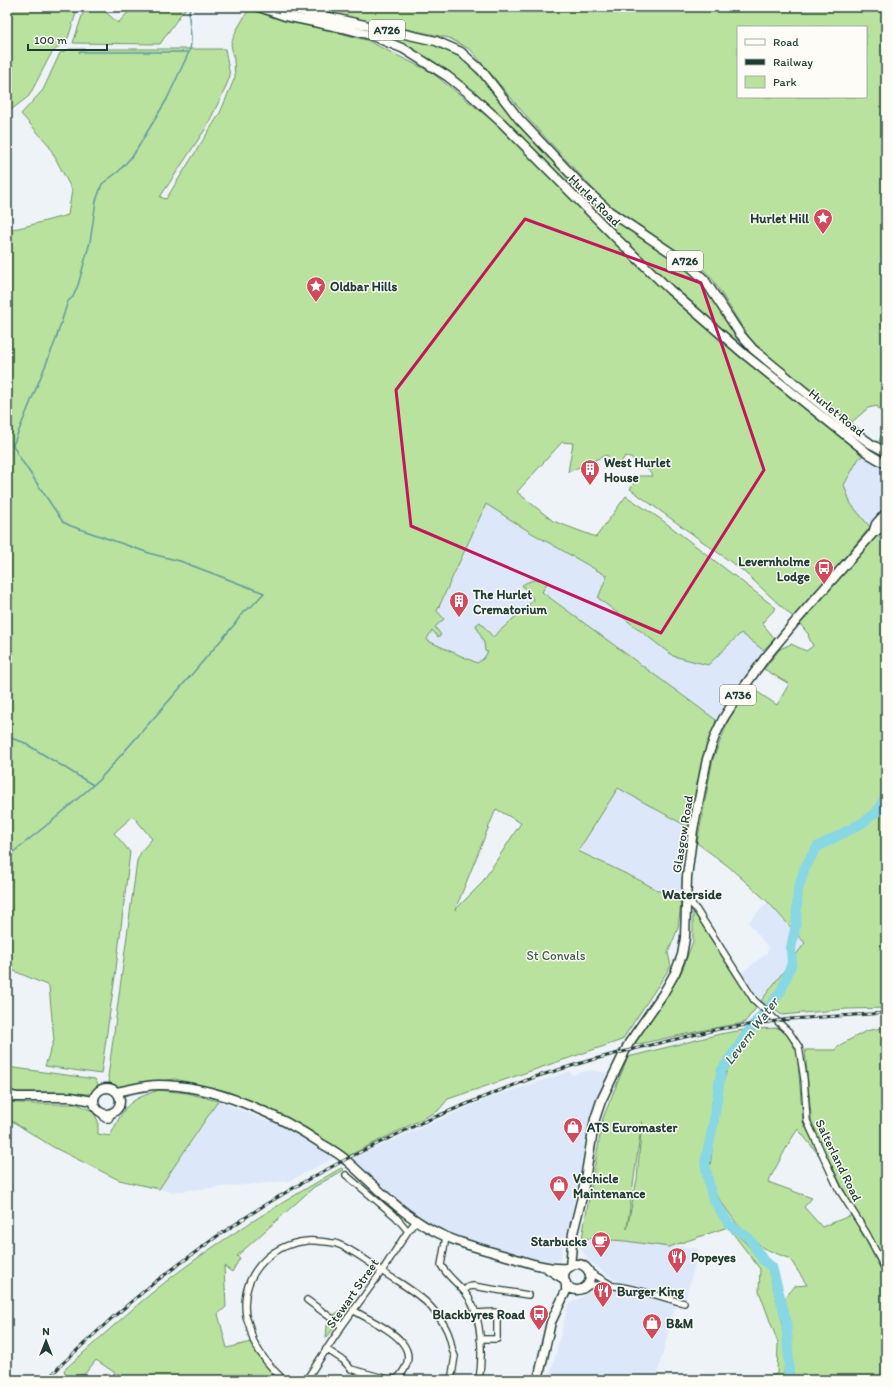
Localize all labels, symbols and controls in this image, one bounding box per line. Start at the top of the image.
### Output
road number: A726 [369,20,405,40]
scale bar [28,26,107,52]
legend [737,26,867,98]
text: 100 m [34,33,67,47]
text: Road [773,35,799,49]
text: Railway [773,55,813,69]
text: Park [773,75,797,89]
street label: Hurlet Road [566,171,624,229]
place icon: Hurlet Hill [812,207,834,235]
place label: Hurlet Hill [750,211,809,226]
road number: A726 [667,251,703,271]
place icon: Oldbar Hills [305,275,327,303]
place label: Oldbar Hills [330,279,397,294]
street label: Hurlet Road [806,385,868,439]
place label: West Hurlet House [604,455,671,485]
building icon: West Hurlet House [579,458,601,486]
place label: Levernholme Lodge [738,554,810,585]
bus stop icon: Levernholme Lodge [813,557,835,585]
place label: The Hurlet Crematorium [472,587,548,617]
building icon: The Hurlet Crematorium [448,590,470,618]
road number: A736 [720,685,756,705]
street label: Glasgow Road [669,794,696,874]
district label: Waterside [662,886,722,903]
park label: St Convals [527,948,586,963]
water label: Levern Water [721,993,783,1068]
shop icon: ATS Euromaster [562,1116,584,1144]
street label: Salterland Road [812,1117,865,1204]
place label: ATS Euromaster [586,1120,678,1135]
place label: Vechicle Maintenance [573,1171,645,1201]
shop icon: Vechicle Maintenance [548,1174,570,1202]
cafe icon: Starbucks [590,1230,612,1258]
place label: Starbucks [531,1234,587,1249]
restaurant icon: Popeyes [666,1246,688,1274]
place label: Popeyes [691,1250,736,1266]
street label: Stewart Street [323,1256,382,1331]
restaurant icon: Burger King [592,1280,614,1308]
place label: Burger King [617,1284,685,1300]
bus stop icon: Blackbyres Road [528,1303,550,1331]
place label: Blackbyres Road [432,1307,526,1323]
shop icon: B&M [641,1312,663,1340]
place label: B&M [666,1316,693,1331]
north arrow [26,1321,66,1361]
text: N [42,1325,50,1338]

